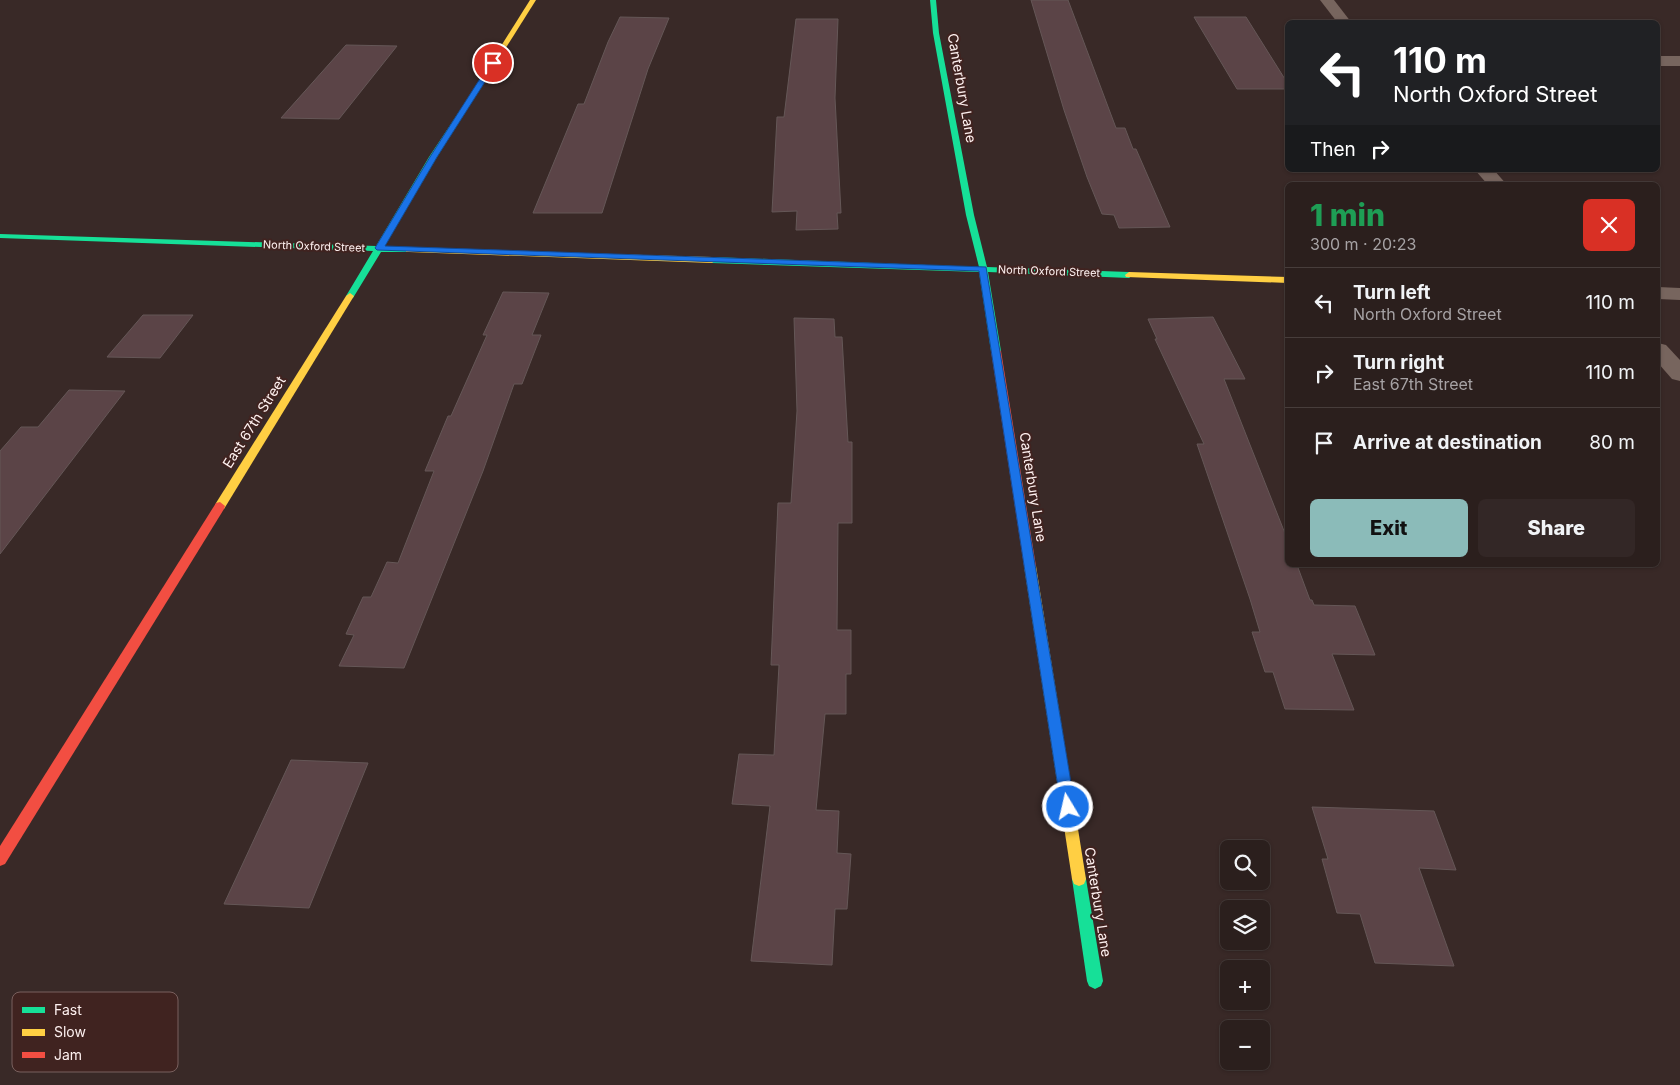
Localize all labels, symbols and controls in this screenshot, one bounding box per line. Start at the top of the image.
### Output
street label: Canterbury Lane [945,32,980,144]
text: 110 m [1393,39,1487,81]
icon: left [1310,40,1375,105]
pin [472,42,514,84]
icon: arrive [479,49,507,77]
text: North Oxford Street [1393,81,1597,107]
icon: right [1366,135,1394,163]
text: Then [1310,138,1356,161]
text: 1 min [1310,197,1385,233]
button: close [1583,199,1635,251]
text: 300 m · 20:23 [1310,234,1416,254]
street label: North Oxford Street [263,237,366,255]
street label: North Oxford Street [998,262,1101,280]
text: Turn left [1353,281,1431,304]
icon: left [1310,289,1338,317]
text: 110 m [1586,291,1635,314]
text: North Oxford Street [1353,304,1502,324]
text: Turn right [1353,351,1444,374]
icon: right [1310,359,1338,387]
text: 110 m [1586,361,1635,384]
street label: East 67th Street [219,372,289,471]
text: East 67th Street [1353,374,1473,394]
icon: arrive [1310,429,1338,457]
street label: Canterbury Lane [1016,431,1051,543]
text: Arrive at destination [1353,431,1542,454]
text: 80 m [1589,431,1635,454]
button: Exit [1310,499,1468,557]
button: Share [1478,499,1635,557]
position arrow [1041,780,1093,832]
map controls [1220,840,1270,1070]
button: search [1220,840,1270,890]
street label: Canterbury Lane [1081,846,1116,958]
button: layers [1220,900,1270,950]
button: + [1220,960,1270,1010]
legend [12,992,178,1072]
text: Fast [54,1001,82,1018]
button: − [1220,1020,1270,1070]
text: Slow [54,1023,86,1040]
text: Jam [54,1046,82,1063]

